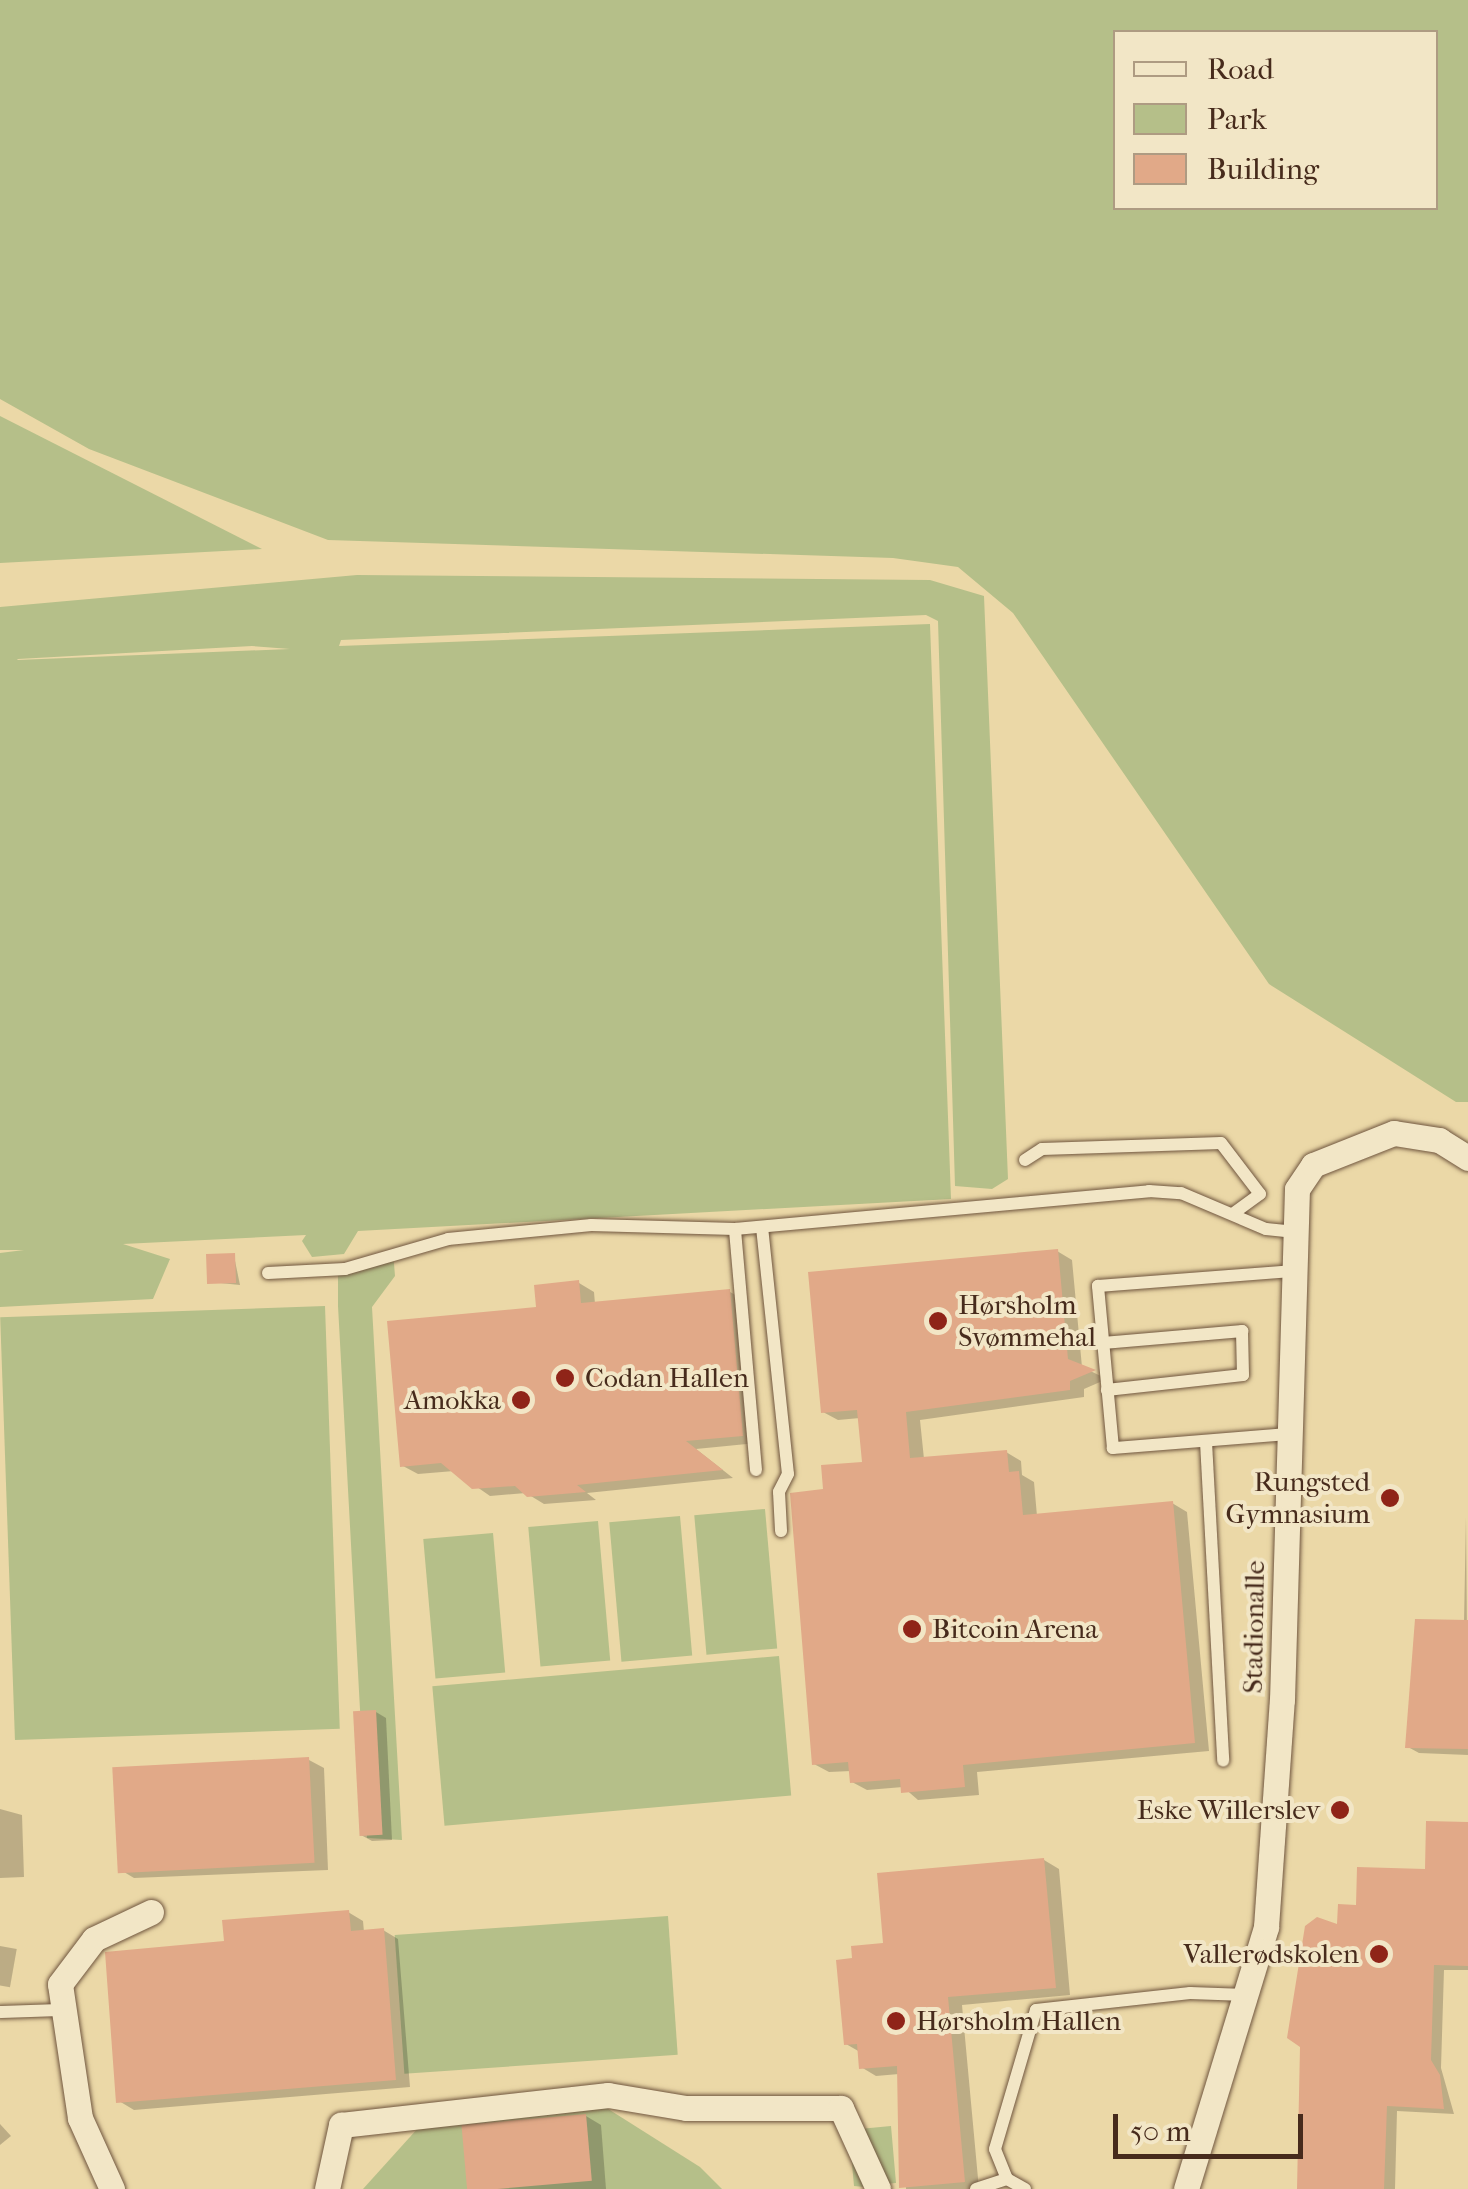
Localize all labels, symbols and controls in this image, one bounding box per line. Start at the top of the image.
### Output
legend [1113,30,1438,210]
text: Road [1207,52,1274,87]
text: Park [1207,102,1267,137]
text: Building [1207,152,1319,187]
place label: Hørsholm Svømmehal [958,1288,1096,1354]
marker: Hørsholm Svømmehal [927,1310,949,1332]
place label: Codan Hallen [585,1361,749,1395]
marker: Codan Hallen [554,1367,576,1389]
place label: Amokka [404,1383,501,1417]
marker: Amokka [510,1389,532,1411]
place label: Rungsted Gymnasium [1226,1465,1370,1531]
marker: Rungsted Gymnasium [1379,1487,1401,1509]
street label: Stadionalle [1236,1560,1272,1694]
place label: Bitcoin Arena [932,1612,1098,1646]
marker: Bitcoin Arena [901,1618,923,1640]
place label: Eske Willerslev [1137,1793,1320,1827]
marker: Eske Willerslev [1329,1799,1351,1821]
place label: Vallerødskolen [1183,1937,1359,1971]
marker: Vallerødskolen [1368,1943,1390,1965]
place label: Hørsholm Hallen [916,2004,1121,2038]
marker: Hørsholm Hallen [885,2010,907,2032]
scale bar [1118,2094,1308,2156]
text: 50 m [1130,2114,1191,2149]

